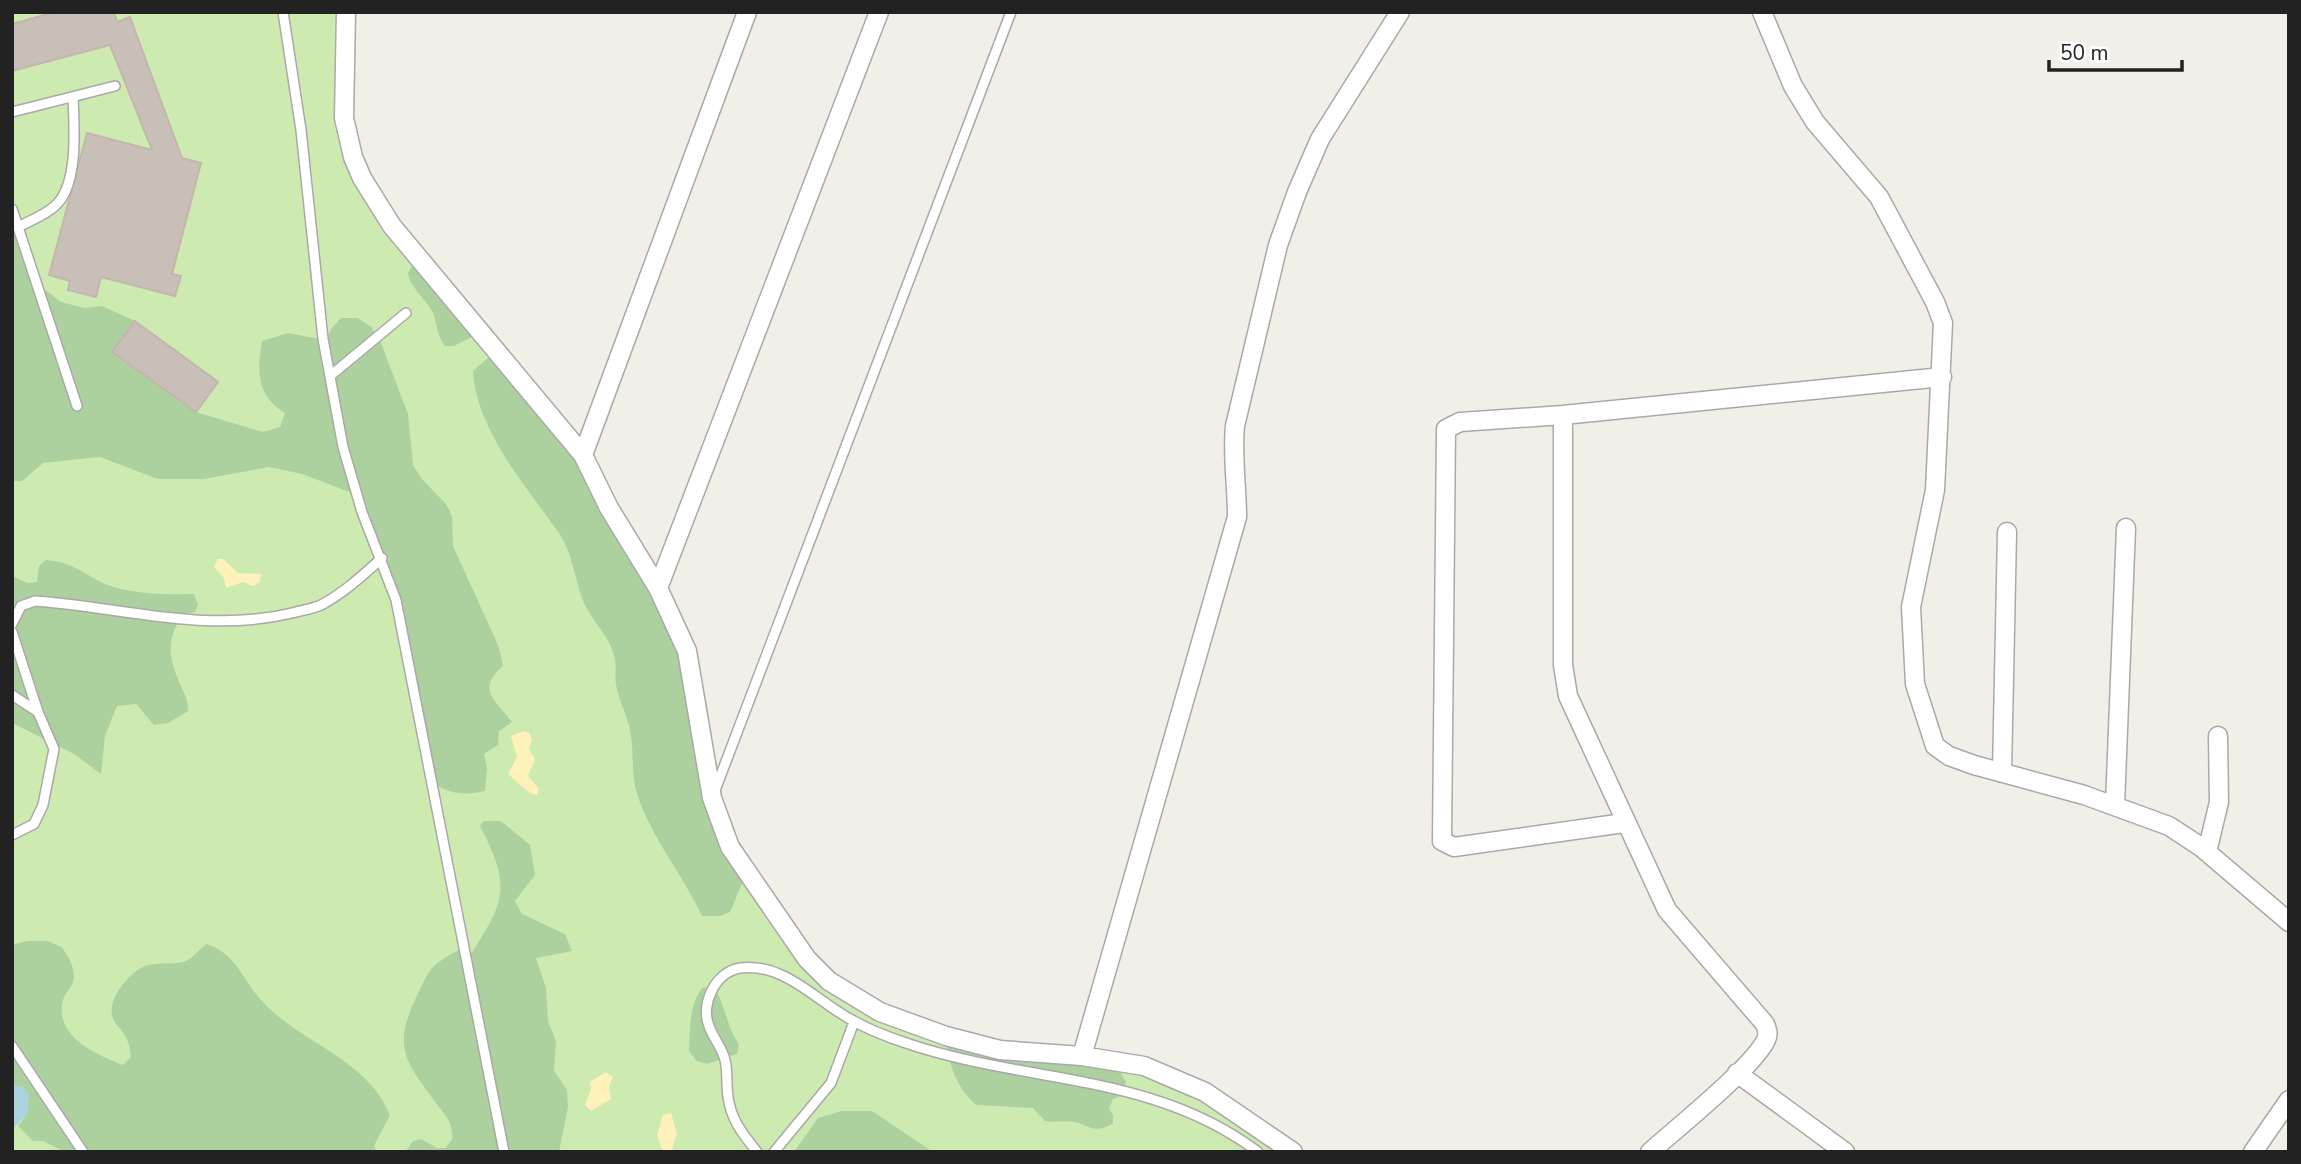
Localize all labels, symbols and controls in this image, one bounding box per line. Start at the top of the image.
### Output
scale bar [2049,28,2182,72]
text: 50 m [2060,39,2109,67]

